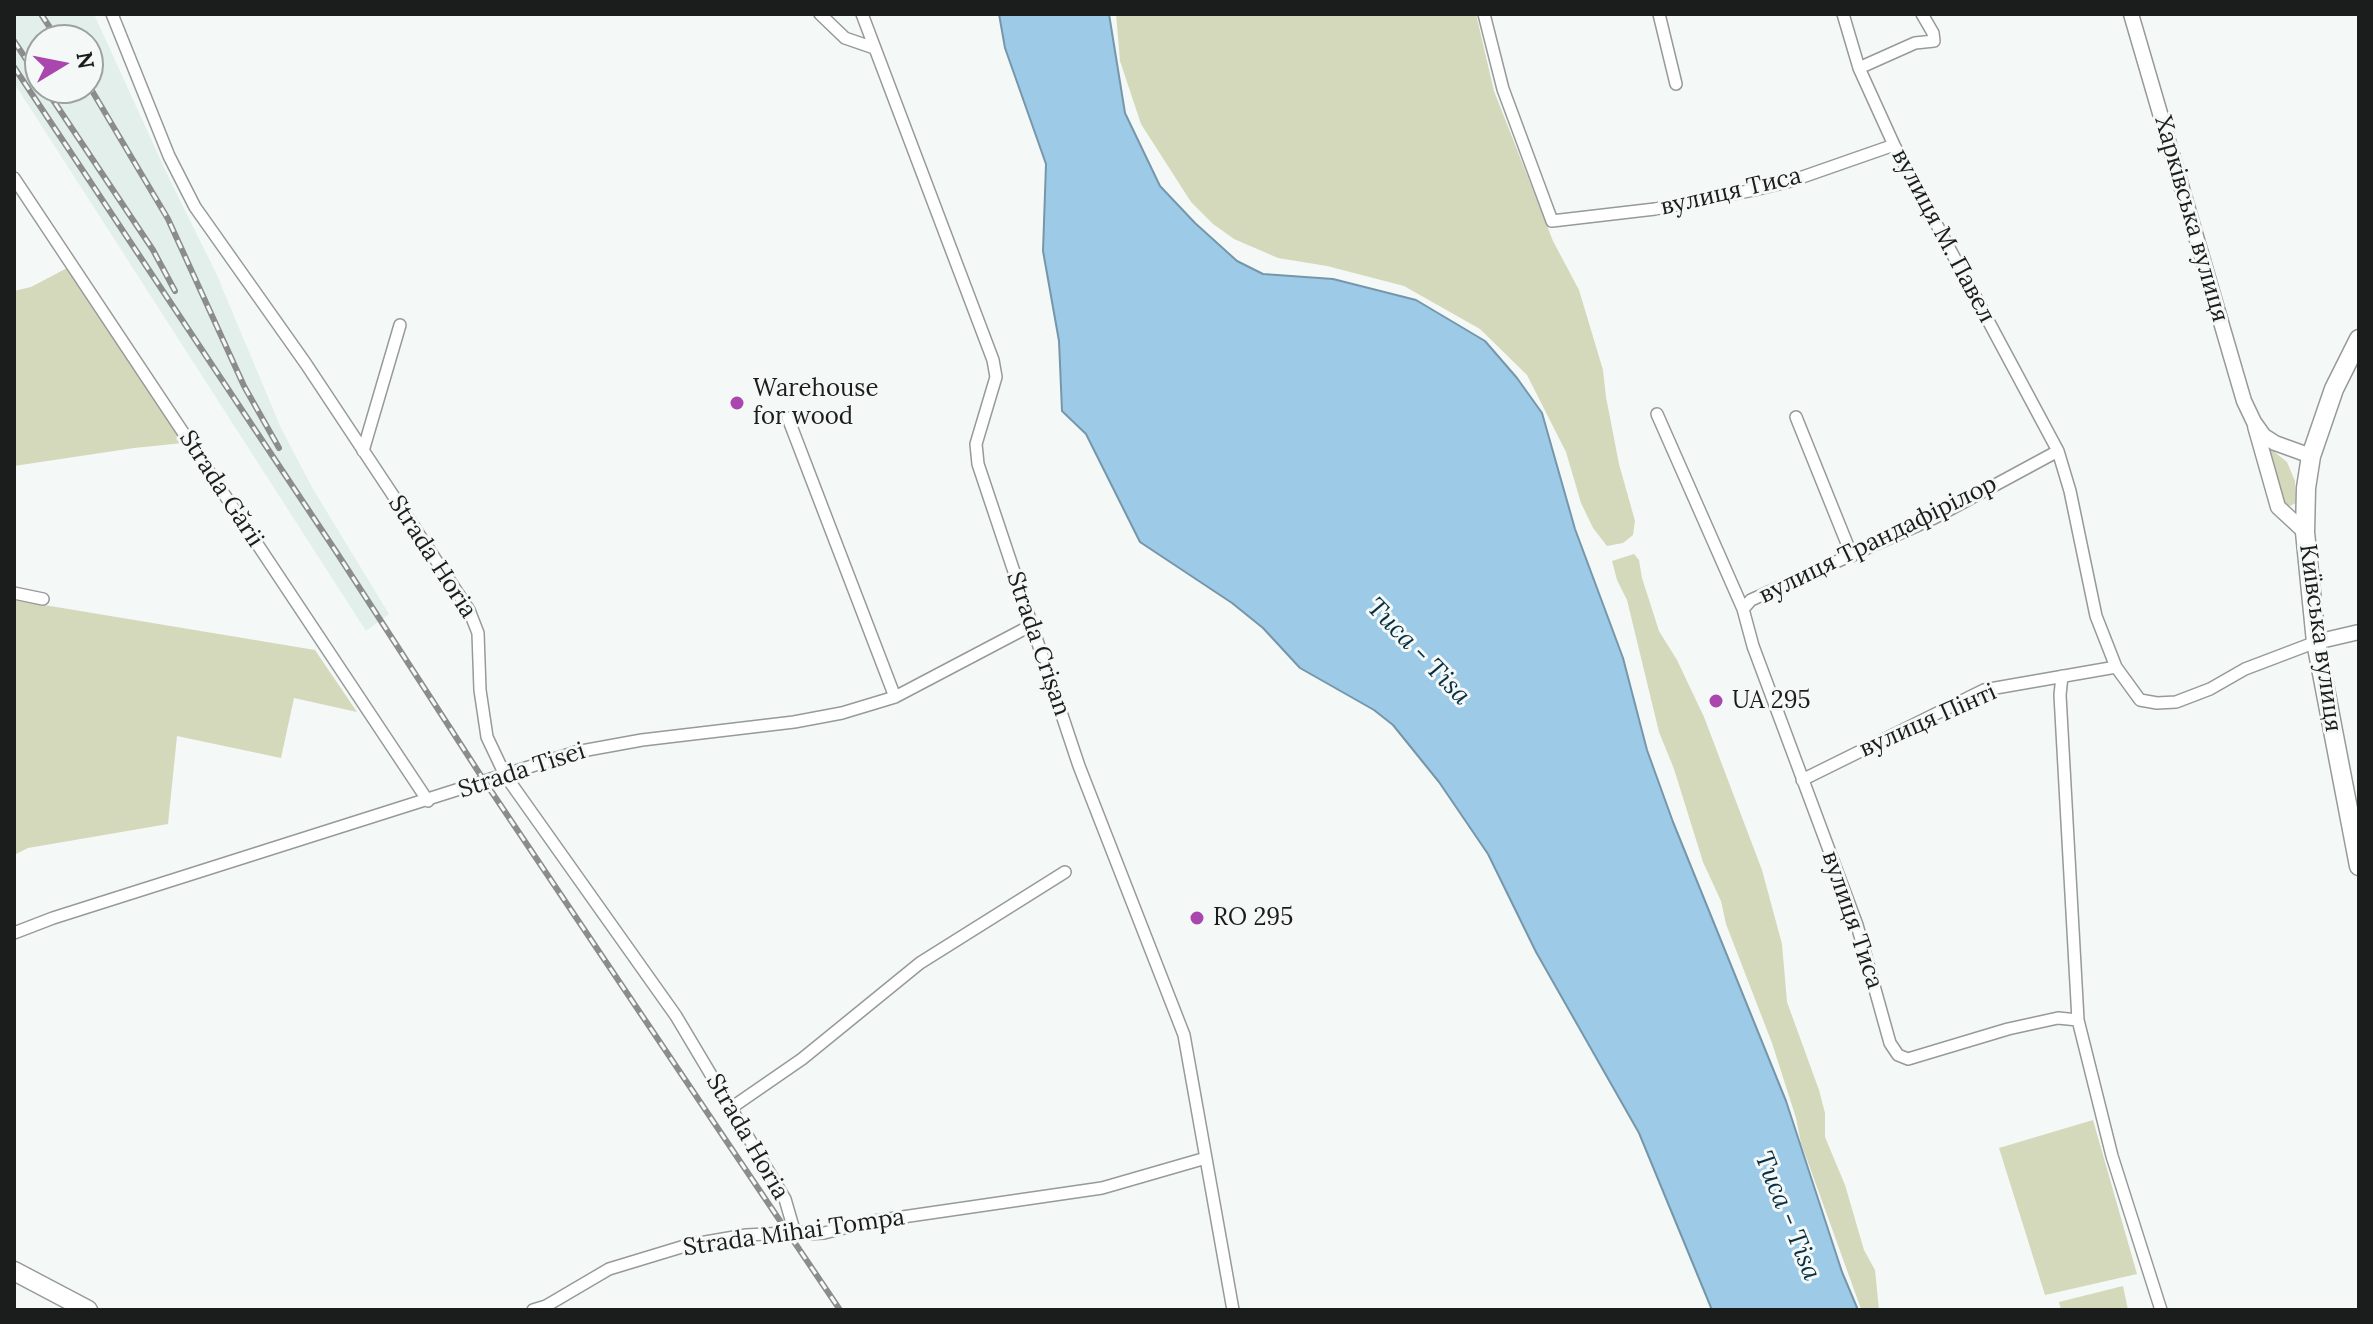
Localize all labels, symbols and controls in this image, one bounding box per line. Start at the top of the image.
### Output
north arrow [24,24,104,104]
text: N [70,49,101,71]
street label: Харківська вулиця [2148,113,2234,325]
street label: вулиця М. Павел [1885,144,2001,328]
street label: вулиця Тиса [1658,162,1804,222]
place label: Warehouse for wood [753,375,878,431]
marker: Warehouse for wood [728,394,746,412]
street label: Strada Gării [173,425,269,553]
street label: вулиця Трандафірілор [1754,470,2002,610]
street label: Strada Horia [382,490,482,624]
street label: Київська вулиця [2293,542,2347,734]
street label: Strada Crișan [1000,568,1076,720]
water label: Тиса - Tisa [1360,592,1476,712]
street label: вулиця Пінті [1855,678,2001,764]
place label: UA 295 [1732,687,1811,715]
marker: UA 295 [1707,692,1725,710]
street label: Strada Tisei [455,737,589,805]
street label: вулиця Тиса [1815,847,1889,993]
place label: RO 295 [1213,904,1293,932]
marker: RO 295 [1188,909,1206,927]
street label: Strada Horia [699,1069,795,1205]
water label: Тиса - Tisa [1747,1147,1827,1285]
street label: Strada Mihai Tompa [681,1203,907,1263]

